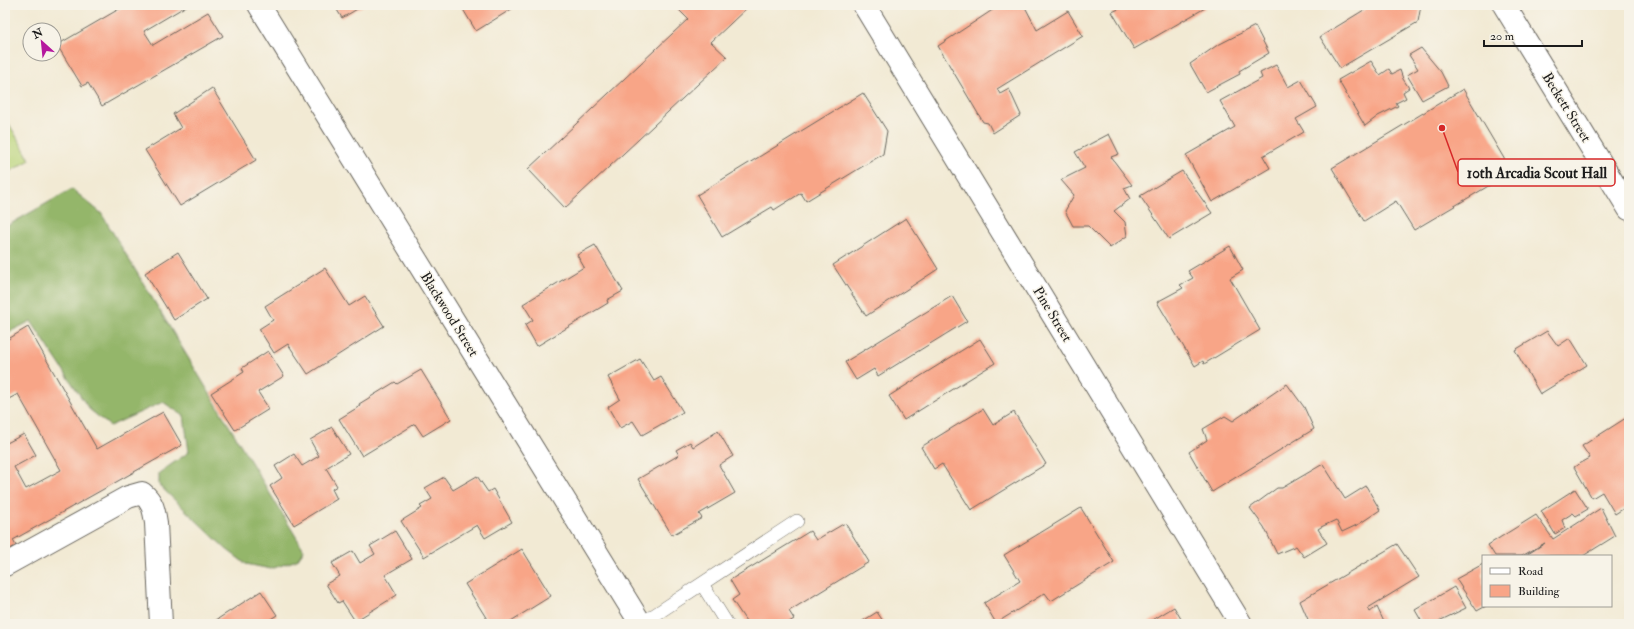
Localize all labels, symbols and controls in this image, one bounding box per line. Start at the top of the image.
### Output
north arrow [22,22,62,62]
scale bar [1484,22,1582,48]
text: N [29,25,46,42]
text: 20 m [1490,29,1515,44]
street label: Beckett Street [1538,69,1595,146]
callout: 10th Arcadia Scout Hall [1458,159,1615,186]
text: 10th Arcadia Scout Hall [1467,164,1607,183]
street label: Blackwood Street [417,269,483,360]
street label: Pine Street [1029,283,1076,345]
legend [1482,555,1612,607]
text: Road [1518,564,1543,579]
text: Building [1518,584,1561,599]

